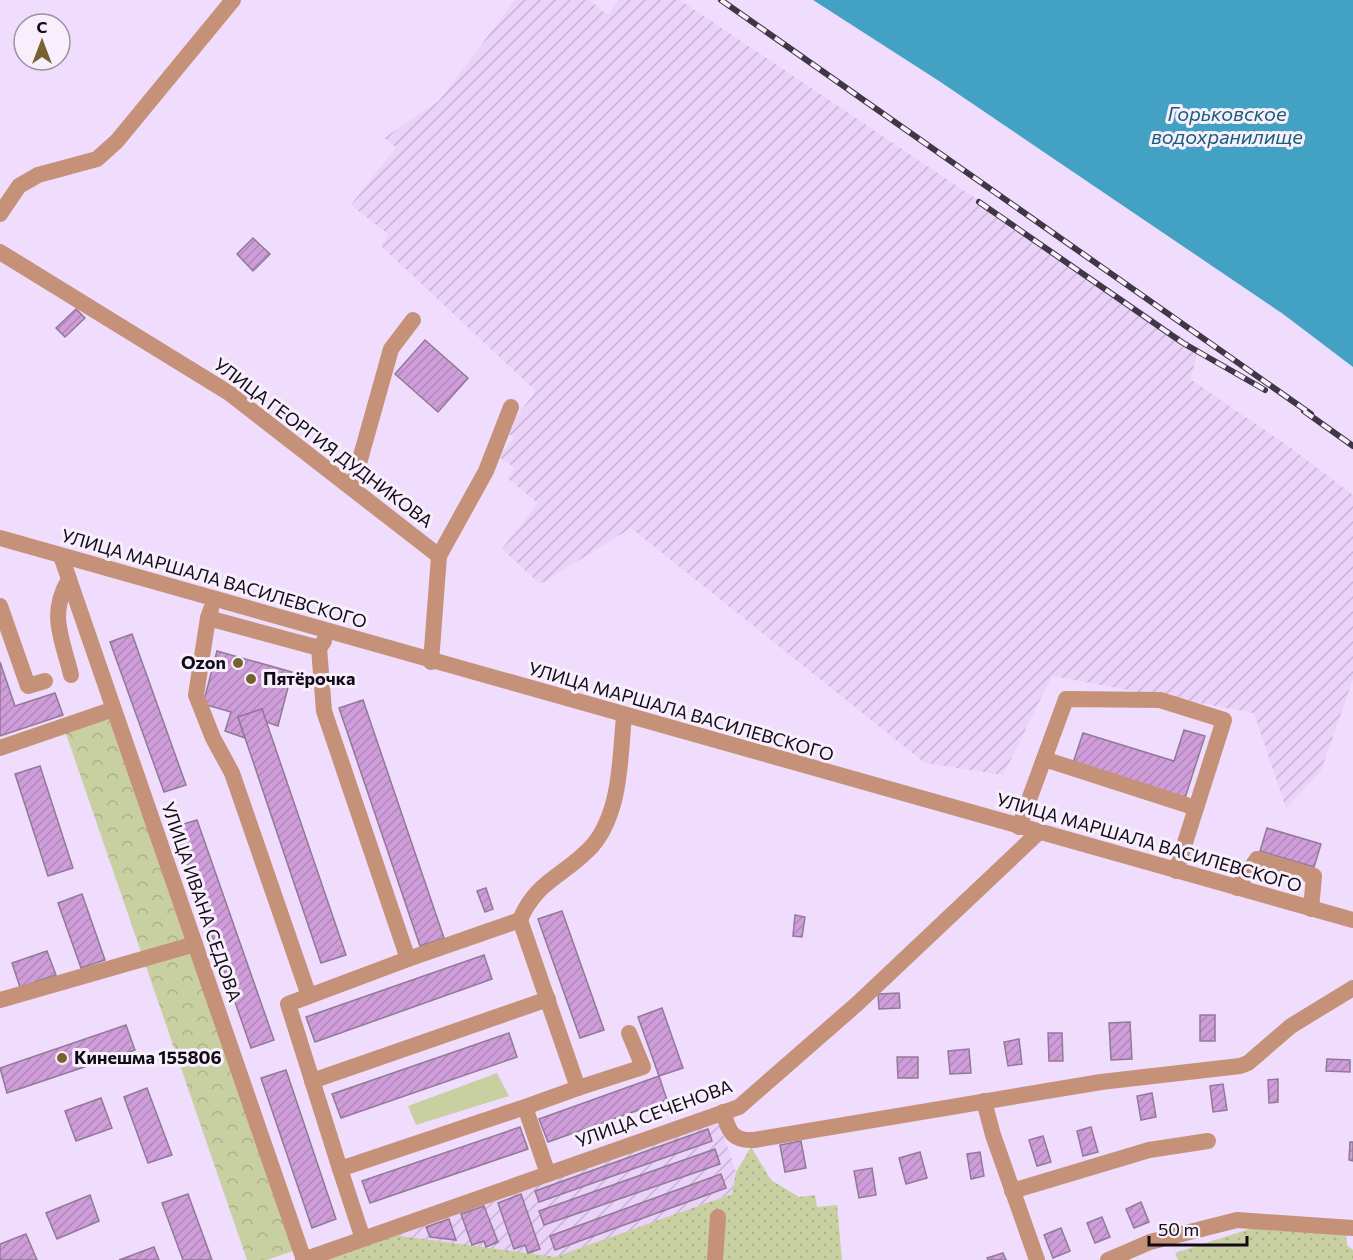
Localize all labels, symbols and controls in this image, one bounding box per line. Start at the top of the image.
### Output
north arrow [12,12,72,72]
text: С [37,17,48,36]
water label: Горьковское водохранилище [1151,101,1303,148]
street label: УЛИЦА ГЕОРГИЯ ДУДНИКОВА [210,353,437,532]
street label: УЛИЦА МАРШАЛА ВАСИЛЕВСКОГО [59,524,370,632]
place label: Ozon [181,651,226,673]
marker: Ozon [231,656,245,670]
street label: УЛИЦА МАРШАЛА ВАСИЛЕВСКОГО [526,657,837,765]
place label: Пятёрочка [263,667,355,689]
marker: Пятёрочка [244,672,258,686]
street label: УЛИЦА МАРШАЛА ВАСИЛЕВСКОГО [994,788,1305,896]
street label: УЛИЦА ИВАНА СЕДОВА [157,799,247,1005]
place label: Кинешма 155806 [74,1046,222,1068]
marker: Кинешма 155806 [55,1051,69,1065]
street label: УЛИЦА СЕЧЕНОВА [572,1074,735,1152]
scale bar [1149,1209,1246,1247]
text: 50 m [1158,1218,1199,1240]

